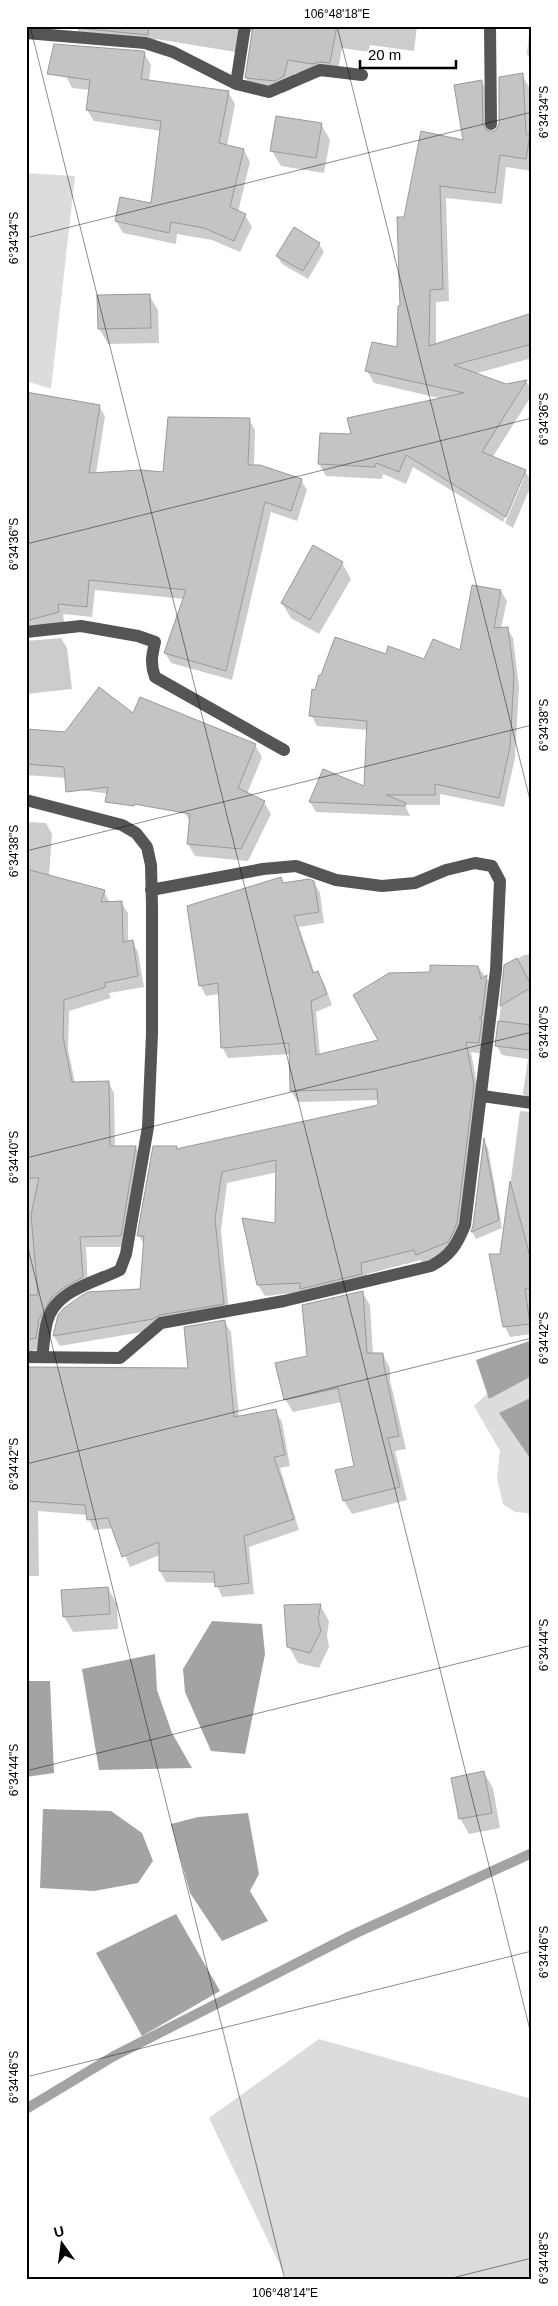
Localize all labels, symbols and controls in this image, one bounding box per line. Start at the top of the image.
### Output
text: 106°48'18"E [304,7,370,21]
scale bar [360,38,457,70]
text: 20 m [368,46,401,63]
text: 6°34'34"S [537,86,551,138]
text: 6°34'34"S [7,212,21,264]
text: 6°34'36"S [537,393,551,445]
text: 6°34'36"S [7,518,21,570]
text: 6°34'38"S [537,699,551,751]
text: 6°34'38"S [7,825,21,877]
text: 6°34'40"S [537,1006,551,1058]
text: 6°34'40"S [7,1131,21,1183]
text: 6°34'42"S [537,1312,551,1364]
text: 6°34'42"S [7,1438,21,1490]
text: 6°34'44"S [537,1619,551,1671]
text: 6°34'44"S [7,1744,21,1796]
text: 6°34'46"S [537,1926,551,1978]
text: 6°34'46"S [7,2051,21,2103]
north arrow [38,2218,88,2268]
text: U [52,2222,66,2240]
text: 6°34'48"S [537,2232,551,2284]
text: 106°48'14"E [252,2286,318,2300]

